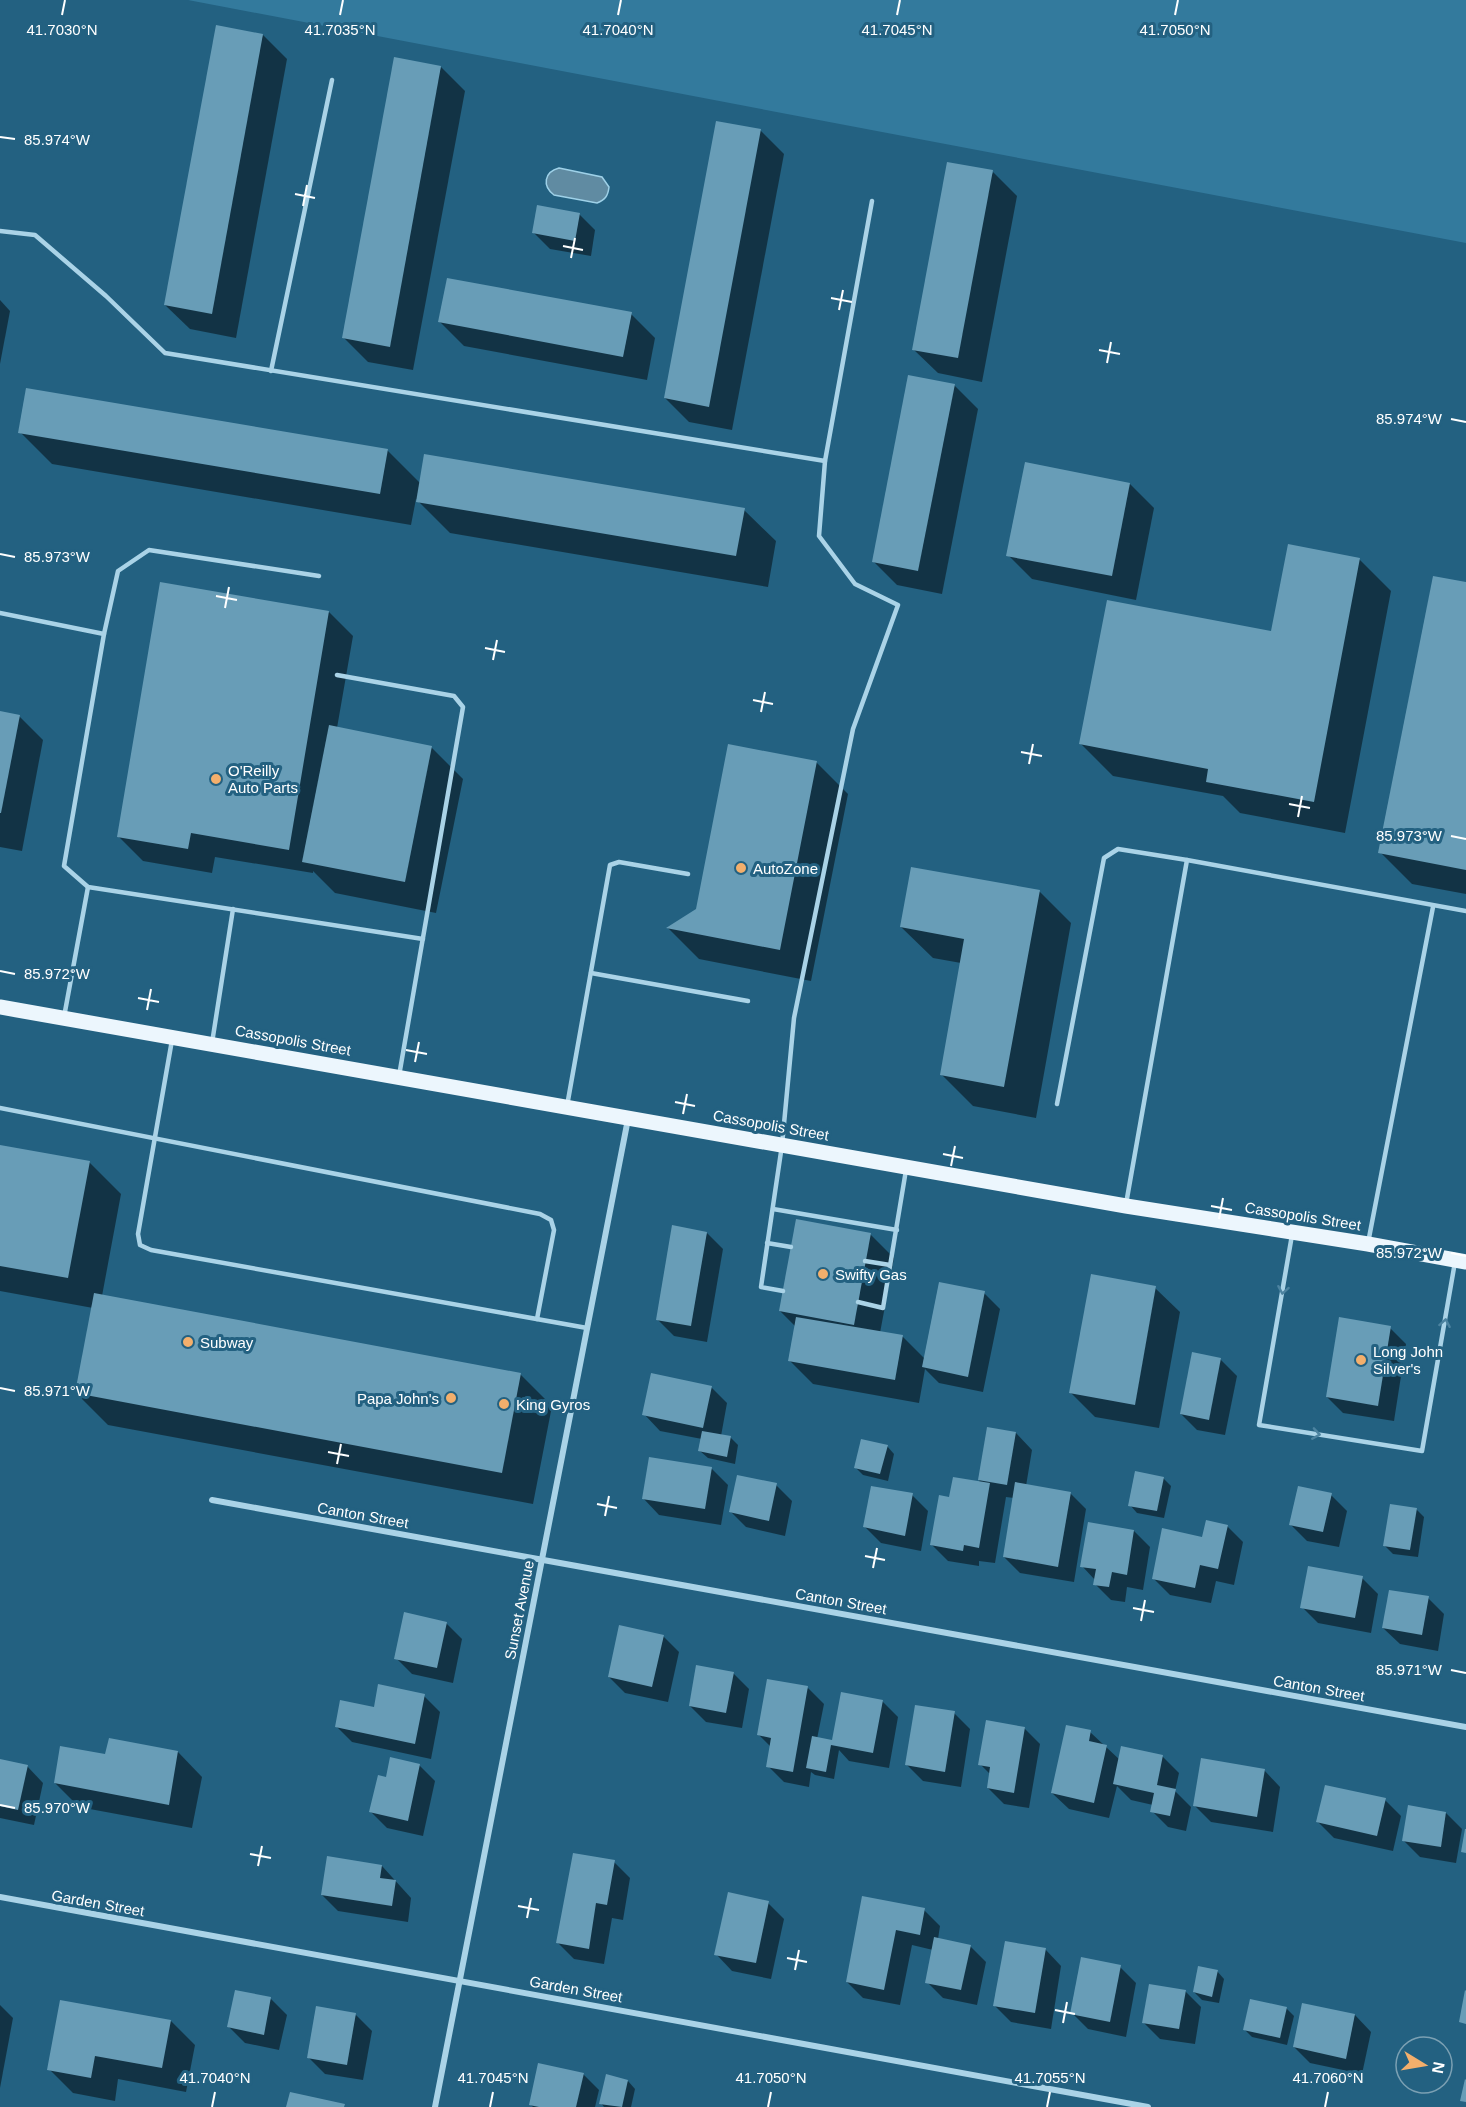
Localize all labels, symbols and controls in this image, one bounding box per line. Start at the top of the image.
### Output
text: 41.7030°N [26,21,98,38]
text: 41.7035°N [304,21,376,38]
text: 41.7040°N [582,21,654,38]
text: 41.7045°N [861,21,933,38]
text: 41.7050°N [1139,21,1211,38]
text: 85.974°W [24,131,91,148]
text: 85.974°W [1376,410,1443,427]
text: 85.973°W [24,548,91,565]
place label: O'Reilly Auto Parts [228,762,298,796]
marker: O'Reilly Auto Parts [209,772,223,786]
text: 85.973°W [1376,827,1443,844]
place label: AutoZone [753,860,818,877]
marker: AutoZone [734,861,748,875]
text: 85.972°W [24,965,91,982]
street label: Cassopolis Street [234,1021,353,1059]
street label: Cassopolis Street [712,1106,831,1144]
street label: Cassopolis Street [1244,1198,1363,1234]
text: 85.972°W [1376,1244,1443,1261]
place label: Swifty Gas [835,1266,907,1283]
marker: Swifty Gas [816,1267,830,1281]
one-way arrow [1277,1285,1290,1295]
one-way arrow [1438,1319,1450,1328]
place label: Subway [200,1334,254,1351]
marker: Subway [181,1335,195,1349]
place label: Long John Silver's [1373,1343,1443,1377]
marker: Long John Silver's [1354,1353,1368,1367]
text: 85.971°W [24,1382,91,1399]
place label: Papa John's [357,1390,439,1407]
marker: Papa John's [444,1391,458,1405]
place label: King Gyros [516,1396,590,1413]
marker: King Gyros [497,1397,511,1411]
one-way arrow [1311,1428,1320,1440]
street label: Canton Street [316,1499,411,1532]
street label: Sunset Avenue [501,1559,537,1661]
street label: Canton Street [794,1585,889,1618]
text: 85.971°W [1376,1661,1443,1678]
street label: Canton Street [1272,1672,1367,1705]
text: 85.970°W [24,1799,91,1816]
street label: Garden Street [50,1886,147,1920]
street label: Garden Street [528,1972,625,2006]
north arrow [1394,2035,1454,2095]
text: N [1429,2060,1448,2075]
text: 41.7040°N [179,2069,251,2086]
text: 41.7045°N [457,2069,529,2086]
text: 41.7050°N [735,2069,807,2086]
text: 41.7055°N [1014,2069,1086,2086]
text: 41.7060°N [1292,2069,1364,2086]

